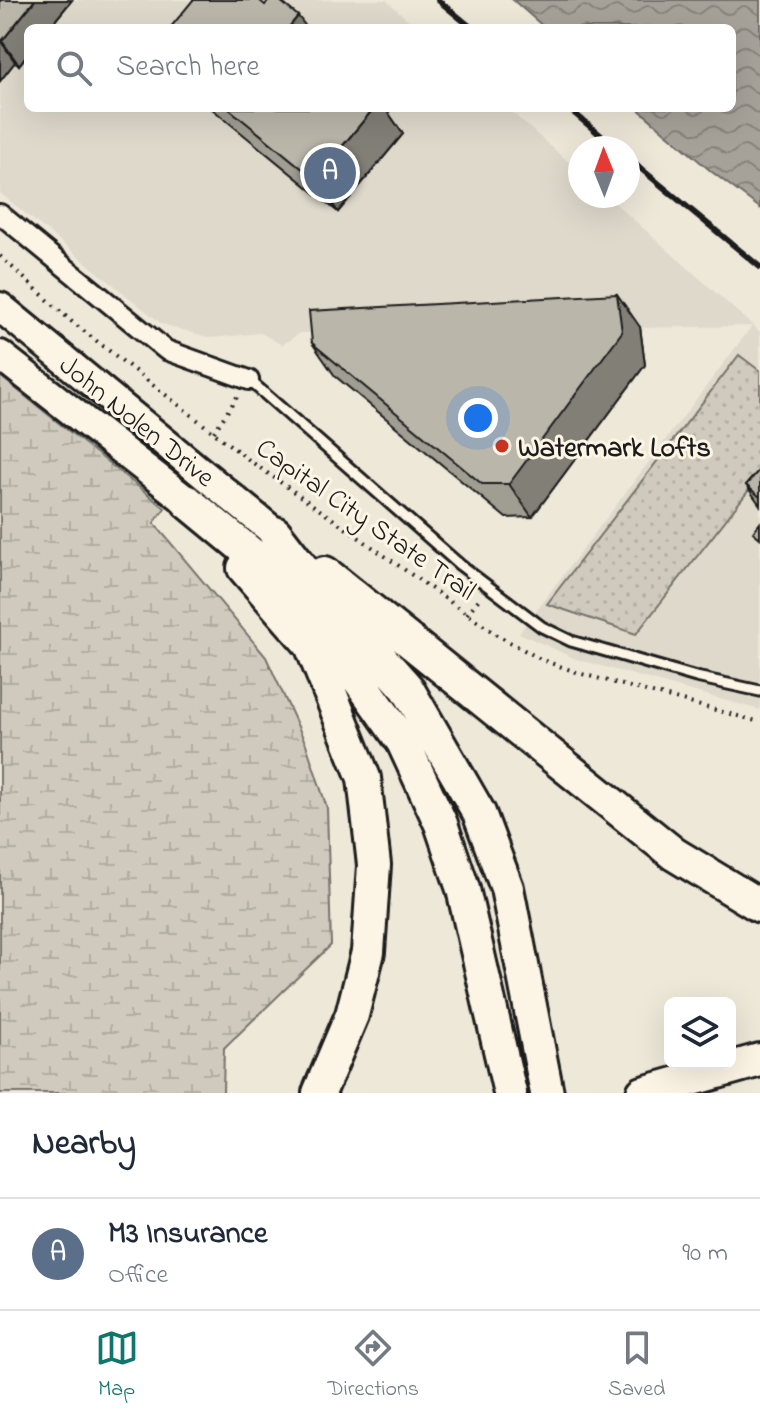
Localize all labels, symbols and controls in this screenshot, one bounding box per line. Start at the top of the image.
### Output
search box [24,24,736,112]
icon: search [52,46,96,90]
text: Search here [116,46,260,90]
north arrow [568,136,640,208]
pin: A [304,143,356,203]
street label: John Nolen Drive [49,347,223,499]
your location [458,398,498,438]
street label: Capital City State Trail [247,429,483,612]
place label: Watermark Lofts [518,429,711,470]
marker: Watermark Lofts [493,437,511,455]
map controls [664,997,736,1069]
button: layers [664,997,736,1069]
text: Nearby [32,1120,136,1170]
text: M3 Insurance [108,1213,267,1257]
text: A [50,1235,66,1273]
text: 90 m [682,1235,728,1273]
text: Office [108,1257,168,1295]
tab: Map [95,1326,139,1406]
tab: Directions [328,1326,419,1406]
tab: Saved [608,1326,665,1406]

